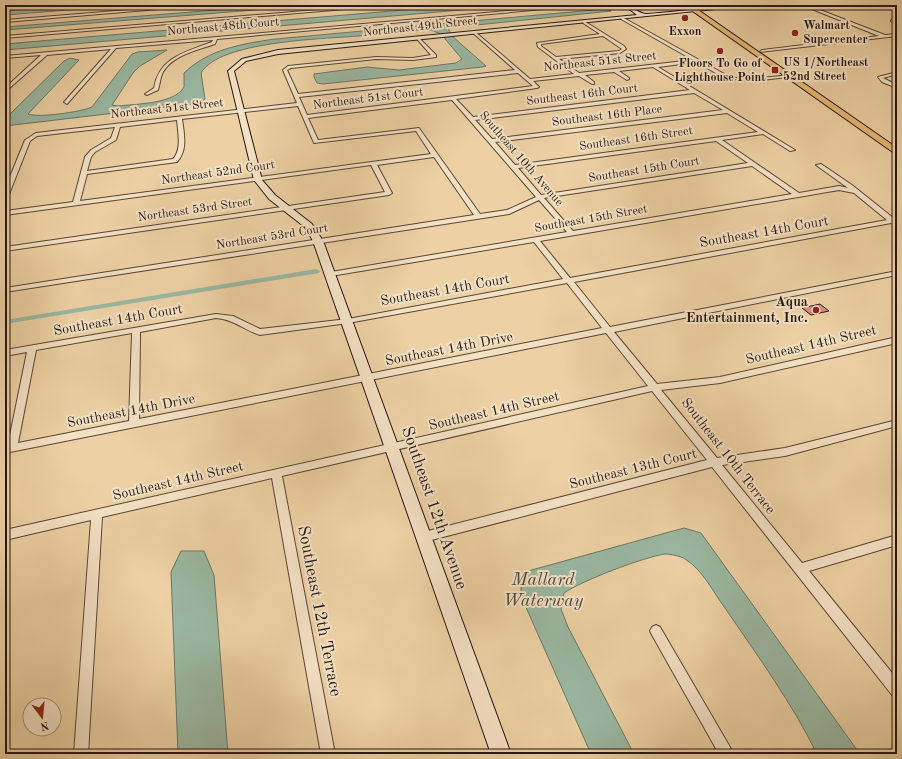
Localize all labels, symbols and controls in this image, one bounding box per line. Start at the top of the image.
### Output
marker: Exxon [680,13,690,23]
street label: Northeast 49th Street [362,15,478,39]
street label: Northeast 48th Court [166,16,280,38]
place label: Walmart Supercenter [803,20,868,46]
place label: Exxon [668,26,702,38]
marker: Walmart Supercenter [790,28,800,38]
marker: Floors To Go of Lighthouse Point [715,46,725,56]
street label: Northeast 51st Street [543,49,657,74]
place label: US 1/Northeast 52nd Street [783,57,869,83]
place label: Floors To Go of Lighthouse Point [674,58,766,84]
marker: US 1/Northeast 52nd Street [770,65,780,75]
street label: Southeast 16th Court [526,82,638,108]
street label: Northeast 51st Court [312,85,424,112]
street label: Northeast 51st Street [110,96,224,121]
street label: Southeast 16th Place [551,103,663,129]
street label: Southeast 10th Avenue [477,109,565,209]
street label: Southeast 16th Street [578,125,694,153]
street label: Southeast 15th Court [587,154,700,185]
street label: Northeast 52nd Court [160,158,276,187]
street label: Northeast 53rd Street [137,195,253,224]
street label: Southeast 15th Street [533,202,648,235]
street label: Southeast 14th Court [698,214,830,250]
street label: Northeast 53rd Court [215,221,329,252]
street label: Southeast 14th Court [379,272,511,308]
place label: Aqua Entertainment, Inc. [686,295,808,325]
street label: Southeast 14th Court [52,302,184,338]
marker: Aqua Entertainment, Inc. [811,305,821,315]
street label: Southeast 14th Street [744,323,878,367]
street label: Southeast 14th Drive [384,330,514,368]
street label: Southeast 14th Street [427,389,561,433]
street label: Southeast 14th Drive [66,392,196,430]
street label: Southeast 10th Terrace [678,395,778,517]
street label: Southeast 12th Avenue [398,424,470,592]
street label: Southeast 13th Court [568,446,698,492]
street label: Southeast 14th Street [111,459,245,503]
street label: Southeast 12th Terrace [294,524,344,698]
water label: Mallard Waterway [503,571,584,610]
north arrow [22,697,62,737]
text: N [38,719,50,732]

